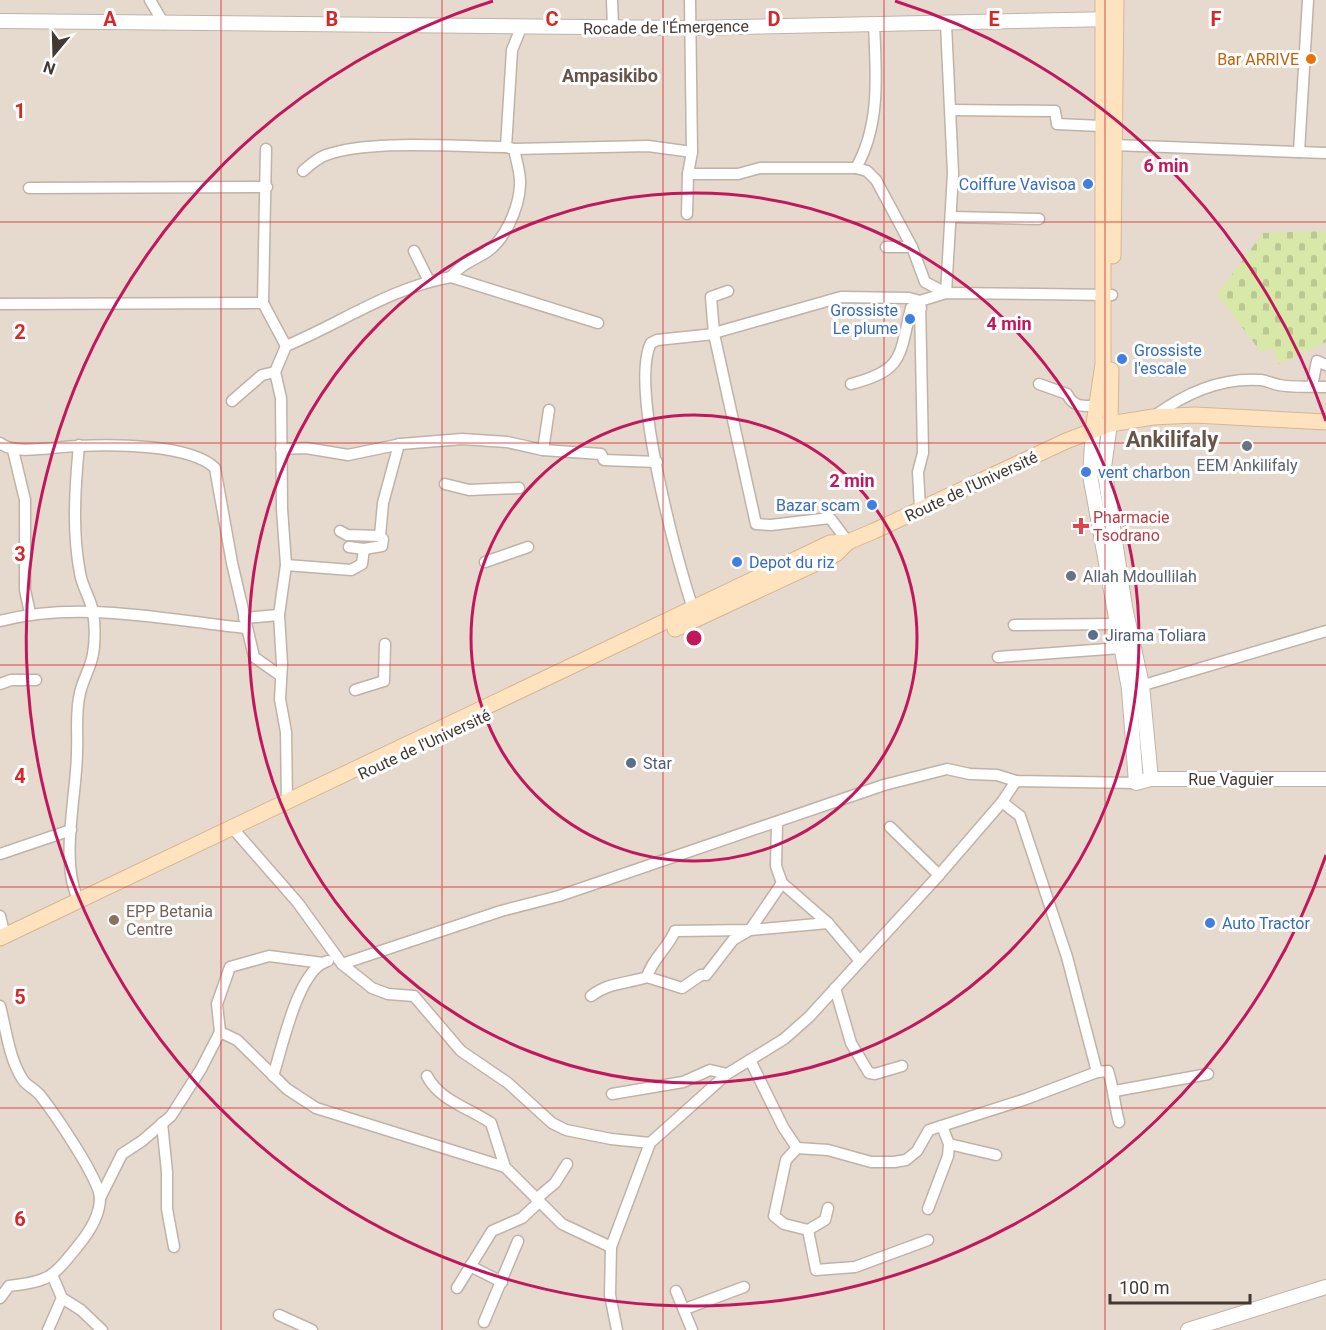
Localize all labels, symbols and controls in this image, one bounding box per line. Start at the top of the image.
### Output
text: A [103,7,117,31]
text: B [326,7,338,31]
text: C [545,7,559,31]
text: D [768,7,781,31]
text: E [988,7,1000,31]
text: F [1211,7,1222,31]
street label: Rocade de l'Émergence [583,17,749,38]
north arrow [24,24,84,84]
place label: Bar ARRIVE [1217,50,1299,69]
marker: Bar ARRIVE [1304,52,1318,66]
text: N [41,57,58,79]
district label: Ampasikibo [562,65,658,86]
text: 1 [14,99,26,123]
text: 6 min [1143,155,1189,176]
place label: Coiffure Vavisoa [959,175,1076,194]
marker: Coiffure Vavisoa [1081,177,1095,191]
place label: Grossiste Le plume [830,301,898,338]
marker: Grossiste Le plume [903,312,917,326]
text: 4 min [986,313,1032,334]
text: 2 [14,320,26,344]
place label: Grossiste l'escale [1134,341,1202,378]
marker: Grossiste l'escale [1115,352,1129,366]
district label: Ankilifaly [1126,427,1219,452]
marker: EEM Ankilifaly [1240,439,1254,453]
street label: Route de l'Université [902,447,1041,526]
place label: EEM Ankilifaly [1197,456,1298,475]
place label: vent charbon [1098,463,1190,482]
marker: vent charbon [1079,465,1093,479]
text: 2 min [829,470,875,491]
place label: Bazar scam [776,496,860,515]
marker: Bazar scam [865,498,879,512]
place label: Pharmacie Tsodrano [1093,508,1170,545]
marker: Pharmacie Tsodrano [1074,519,1088,533]
text: 3 [14,542,26,566]
place label: Depot du riz [749,553,834,572]
marker: Depot du riz [730,555,744,569]
place label: Allah Mdoullilah [1083,567,1197,586]
marker: Allah Mdoullilah [1064,569,1078,583]
place label: Jirama Toliara [1105,626,1206,645]
centre of rings [684,628,704,648]
marker: Jirama Toliara [1086,628,1100,642]
street label: Route de l'Université [355,705,494,784]
place label: Star [643,754,672,773]
marker: Star [624,756,638,770]
text: 4 [14,764,26,788]
street label: Rue Vaguier [1188,770,1274,789]
place label: EPP Betania Centre [126,902,213,939]
marker: EPP Betania Centre [107,913,121,927]
place label: Auto Tractor [1222,914,1310,933]
marker: Auto Tractor [1203,916,1217,930]
text: 5 [14,985,26,1009]
text: 6 [14,1207,26,1231]
scale bar [1110,1267,1250,1305]
text: 100 m [1119,1277,1170,1298]

